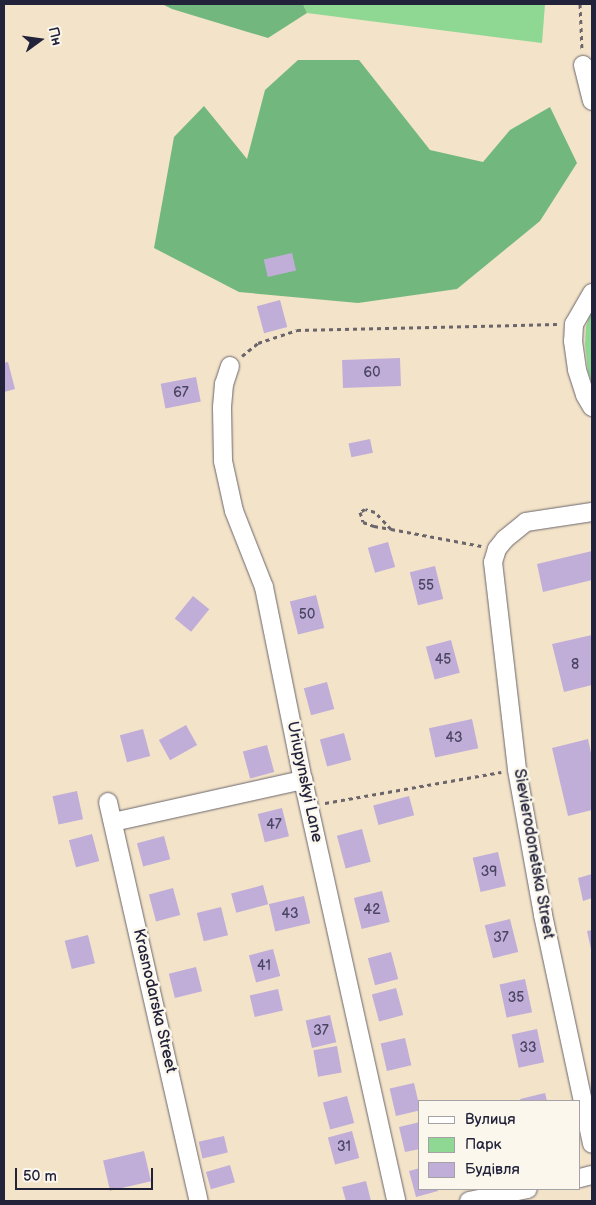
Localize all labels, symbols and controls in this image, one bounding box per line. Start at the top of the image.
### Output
north arrow [15,15,65,65]
text: Пн [45,25,66,47]
house number: 60 [364,365,380,381]
house number: 67 [173,385,189,401]
house number: 55 [418,578,434,594]
house number: 50 [299,607,315,623]
house number: 45 [435,652,451,668]
house number: 8 [571,657,579,673]
street label: Uriupynskyi Lane [282,720,326,844]
house number: 43 [445,730,463,746]
street label: Sievierodonetska Street [509,767,557,941]
house number: 47 [266,817,282,833]
house number: 39 [481,864,497,880]
house number: 42 [364,902,380,918]
house number: 43 [281,906,299,922]
street label: Krasnodarska Street [128,927,180,1075]
house number: 37 [493,930,509,946]
house number: 41 [257,958,271,974]
house number: 35 [508,990,524,1006]
house number: 37 [313,1023,329,1039]
house number: 33 [519,1040,537,1056]
legend [418,1100,581,1190]
text: Вулиця [465,1110,516,1129]
text: Парк [465,1135,502,1154]
house number: 31 [337,1139,351,1155]
scale bar [18,1158,155,1190]
text: Будівля [465,1160,520,1179]
text: 50 m [23,1167,57,1186]

